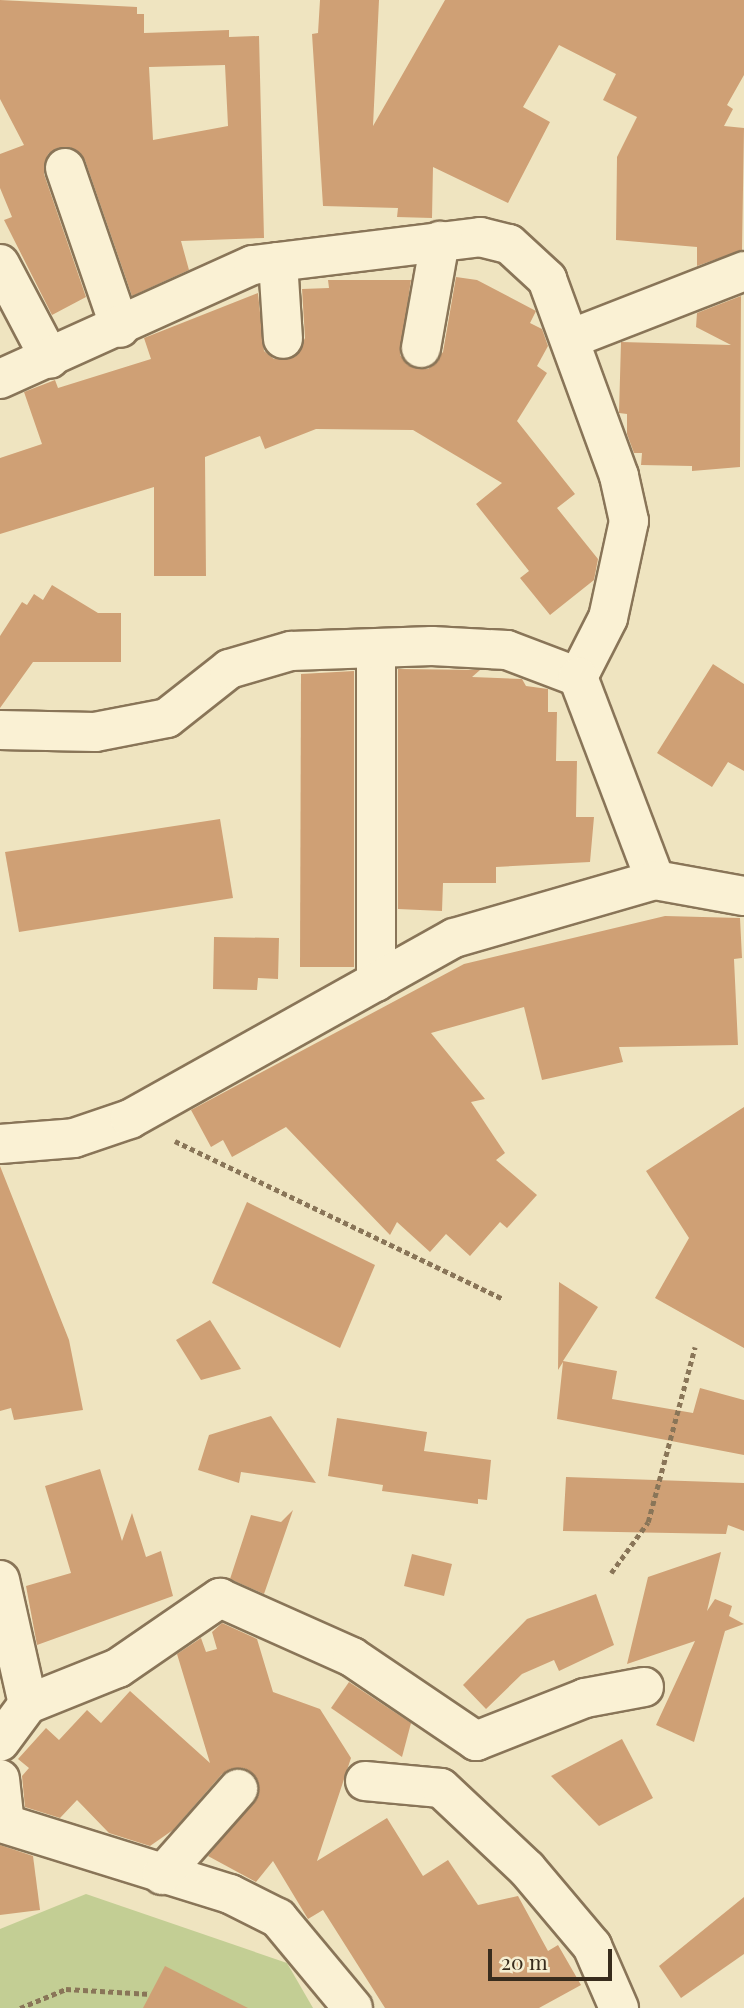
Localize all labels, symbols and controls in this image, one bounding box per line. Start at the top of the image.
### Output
scale bar [492,1934,616,1978]
text: 20 m [501,1947,548,1975]

